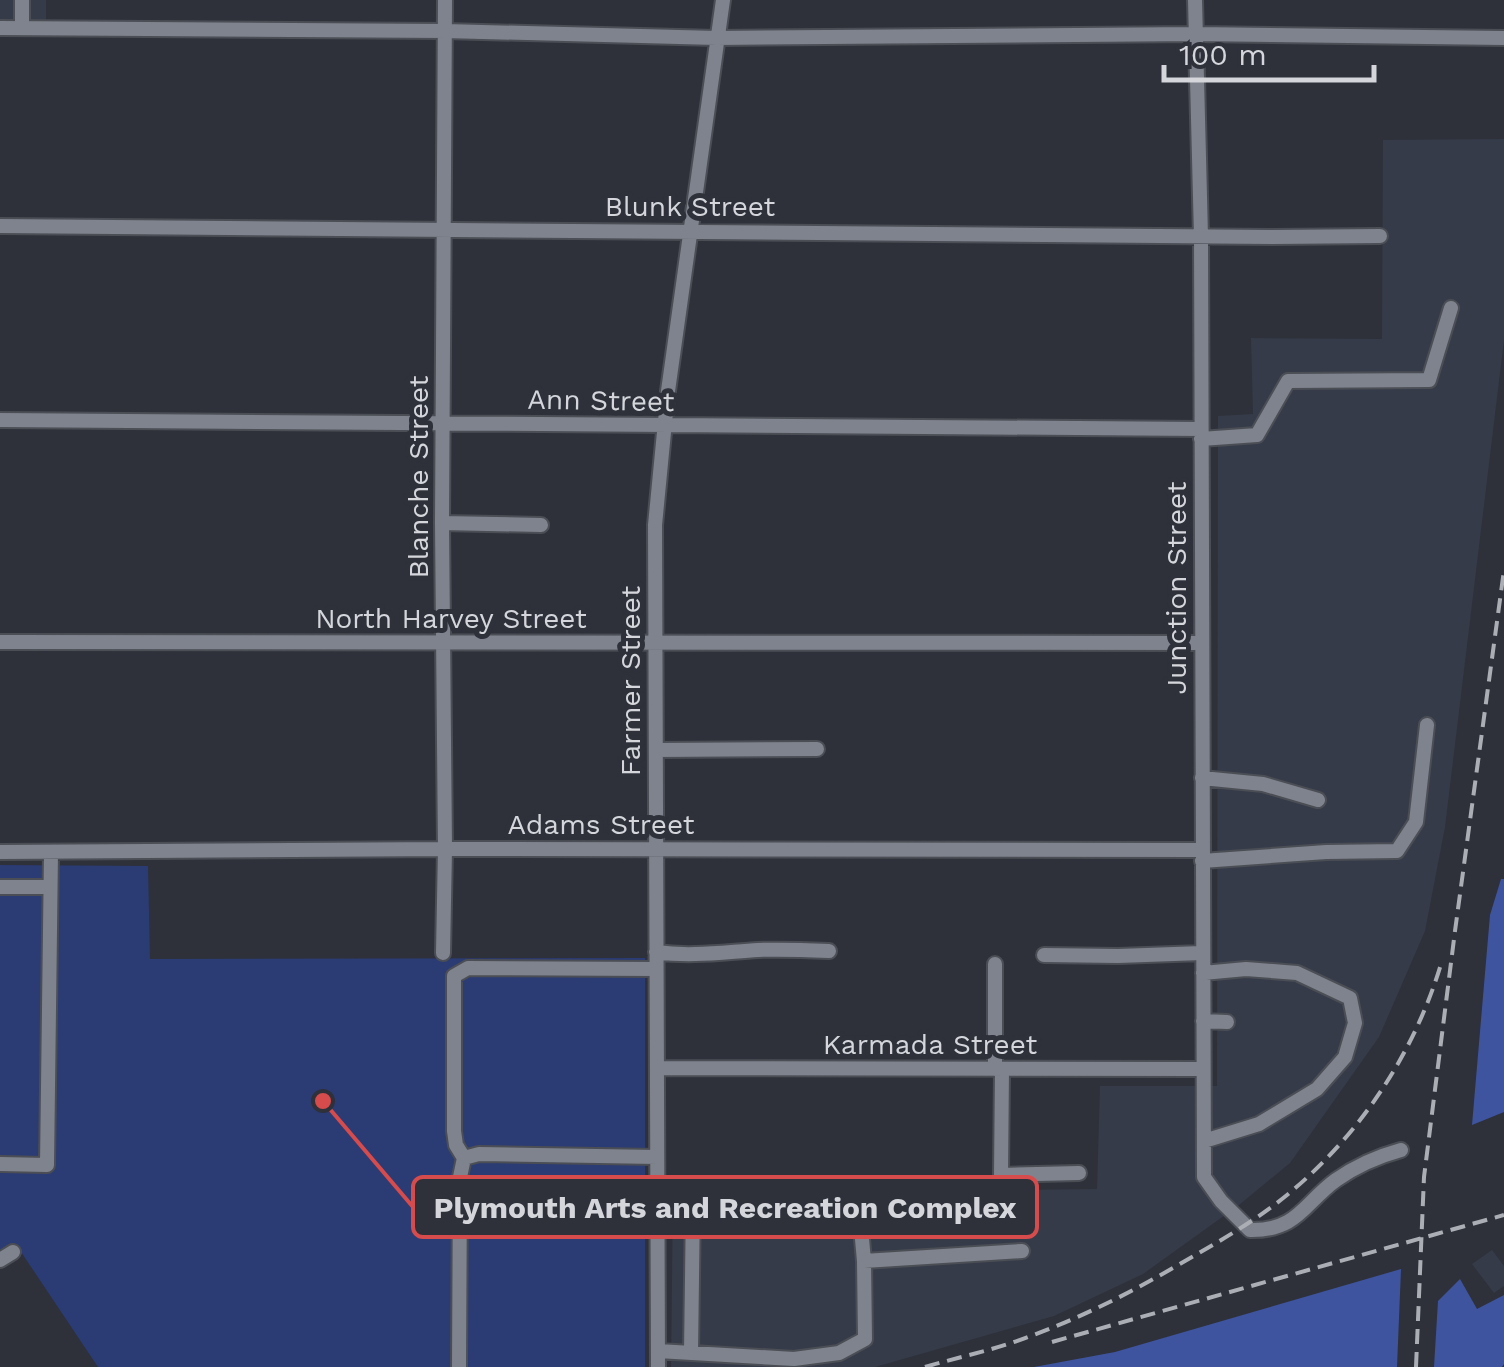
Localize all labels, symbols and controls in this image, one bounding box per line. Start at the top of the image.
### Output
scale bar [1164,20,1374,82]
text: 100 m [1179,37,1267,72]
street label: Blunk Street [605,190,776,223]
street label: Blanche Street [402,375,435,579]
street label: Ann Street [527,383,675,418]
street label: Junction Street [1160,481,1193,695]
street label: Farmer Street [614,586,647,776]
street label: North Harvey Street [315,602,587,635]
street label: Adams Street [508,808,695,841]
street label: Karmada Street [823,1028,1037,1061]
callout: Plymouth Arts and Recreation Complex [413,1177,1037,1237]
text: Plymouth Arts and Recreation Complex [433,1190,1017,1225]

